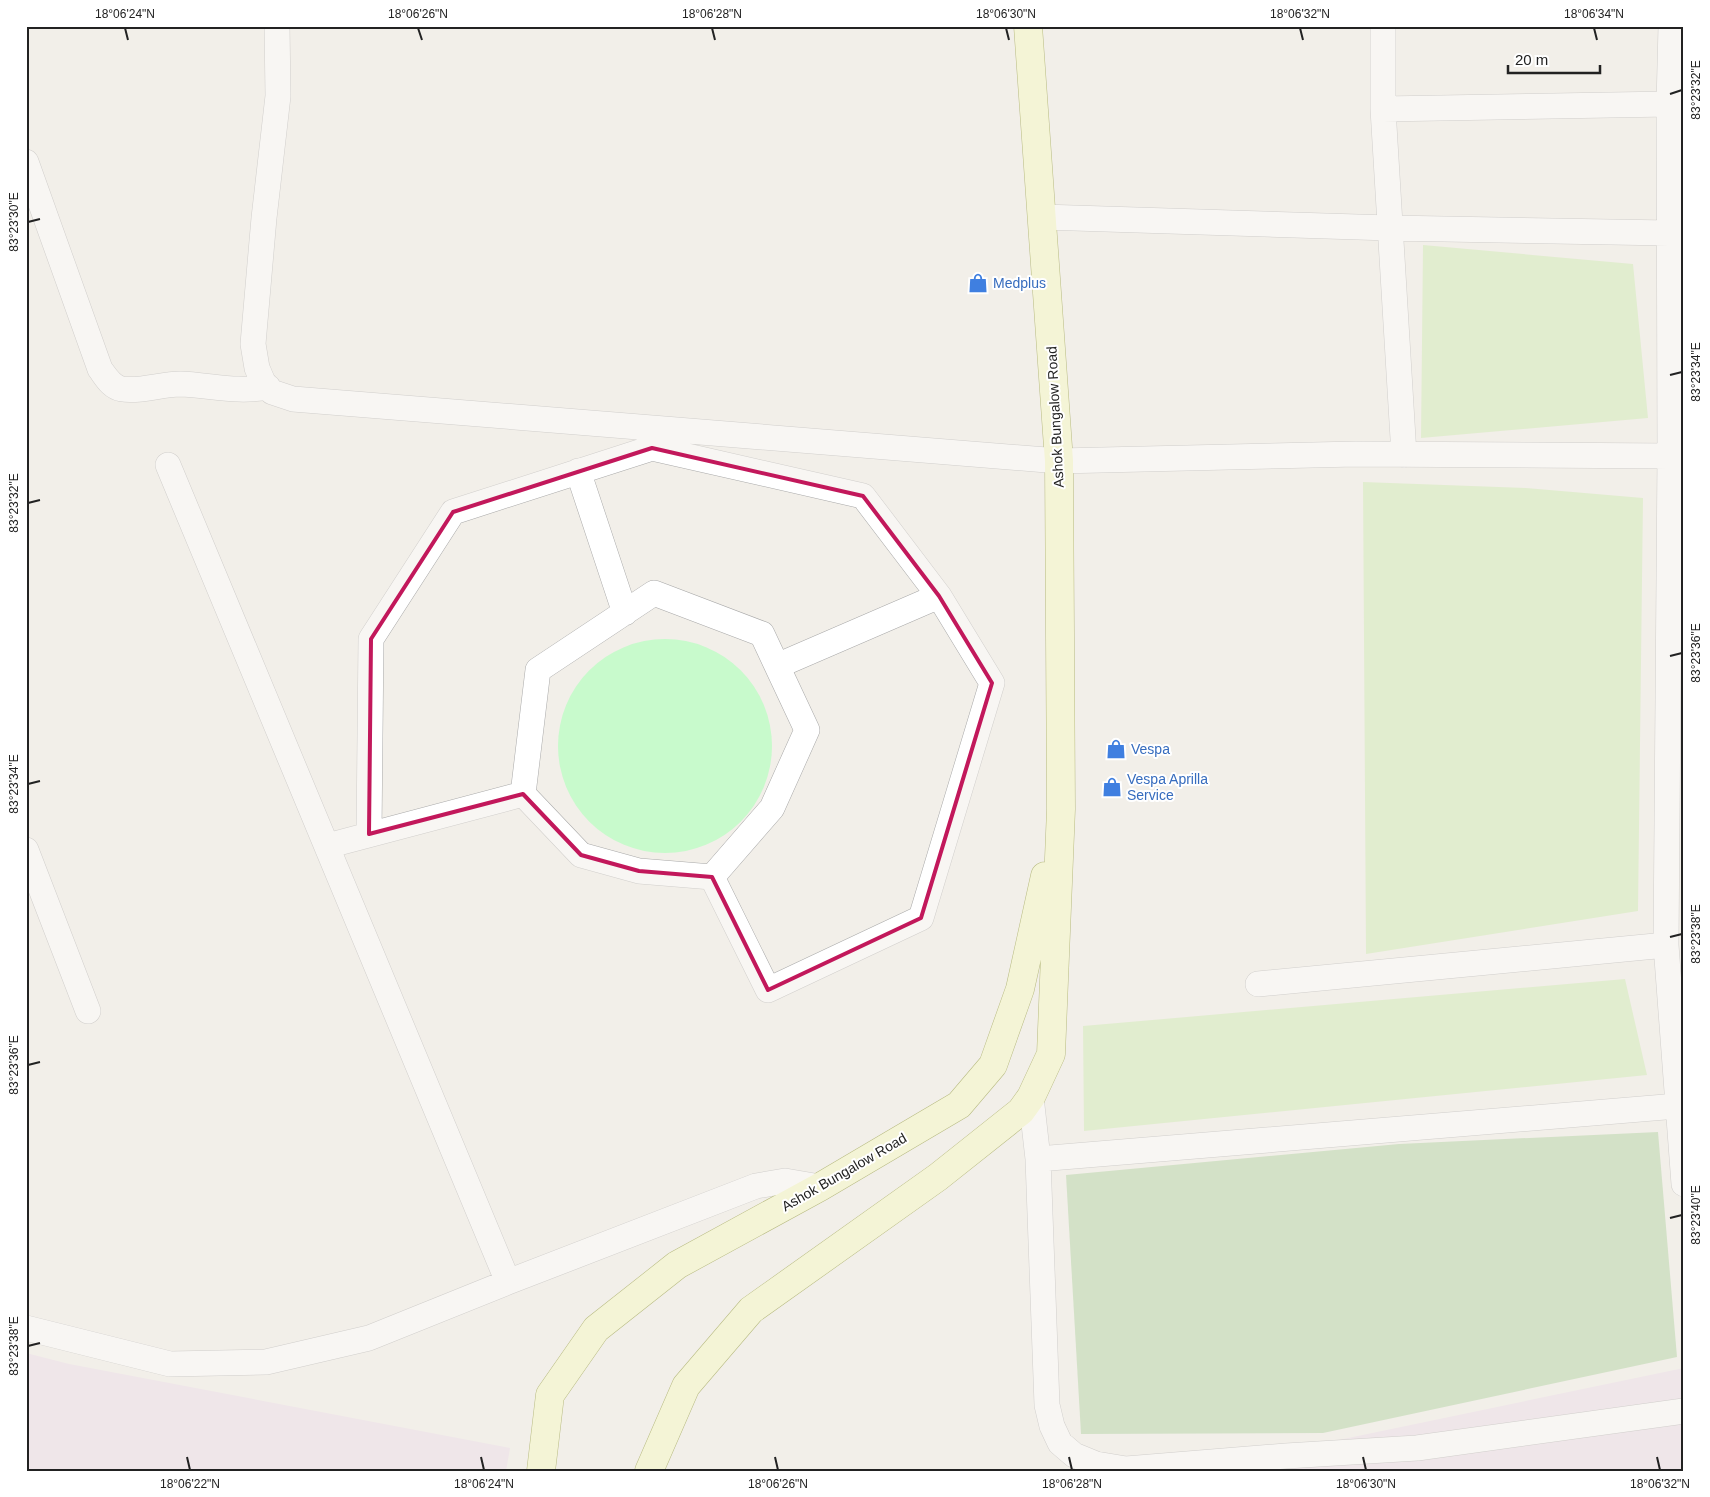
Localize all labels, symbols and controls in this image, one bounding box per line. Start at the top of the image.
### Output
text: 18°06'24"N [95,7,155,21]
text: 18°06'26"N [388,7,448,21]
text: 18°06'28"N [682,7,742,21]
text: 18°06'30"N [976,7,1036,21]
text: 18°06'32"N [1270,7,1330,21]
text: 18°06'34"N [1564,7,1624,21]
scale bar [1508,42,1600,74]
text: 20 m [1515,51,1548,68]
text: 83°23'32"E [1689,60,1703,120]
text: 83°23'30"E [7,192,21,252]
shop icon: Medplus [967,272,989,294]
place label: Medplus [993,275,1046,291]
text: 83°23'34"E [1689,342,1703,402]
street label: Ashok Bungalow Road [1043,346,1067,488]
text: 83°23'32"E [7,473,21,533]
text: 83°23'36"E [1689,623,1703,683]
shop icon: Vespa [1105,738,1127,760]
place label: Vespa [1131,741,1170,757]
text: 83°23'34"E [7,754,21,814]
place label: Vespa Aprilla Service [1127,771,1208,803]
shop icon: Vespa Aprilla Service [1101,776,1123,798]
text: 83°23'38"E [1689,904,1703,964]
text: 83°23'36"E [7,1035,21,1095]
street label: Ashok Bungalow Road [779,1130,909,1214]
text: 83°23'40"E [1689,1185,1703,1245]
text: 83°23'38"E [7,1316,21,1376]
text: 18°06'22"N [160,1477,220,1491]
text: 18°06'24"N [454,1477,514,1491]
text: 18°06'26"N [748,1477,808,1491]
text: 18°06'28"N [1042,1477,1102,1491]
text: 18°06'30"N [1336,1477,1396,1491]
text: 18°06'32"N [1630,1477,1690,1491]

